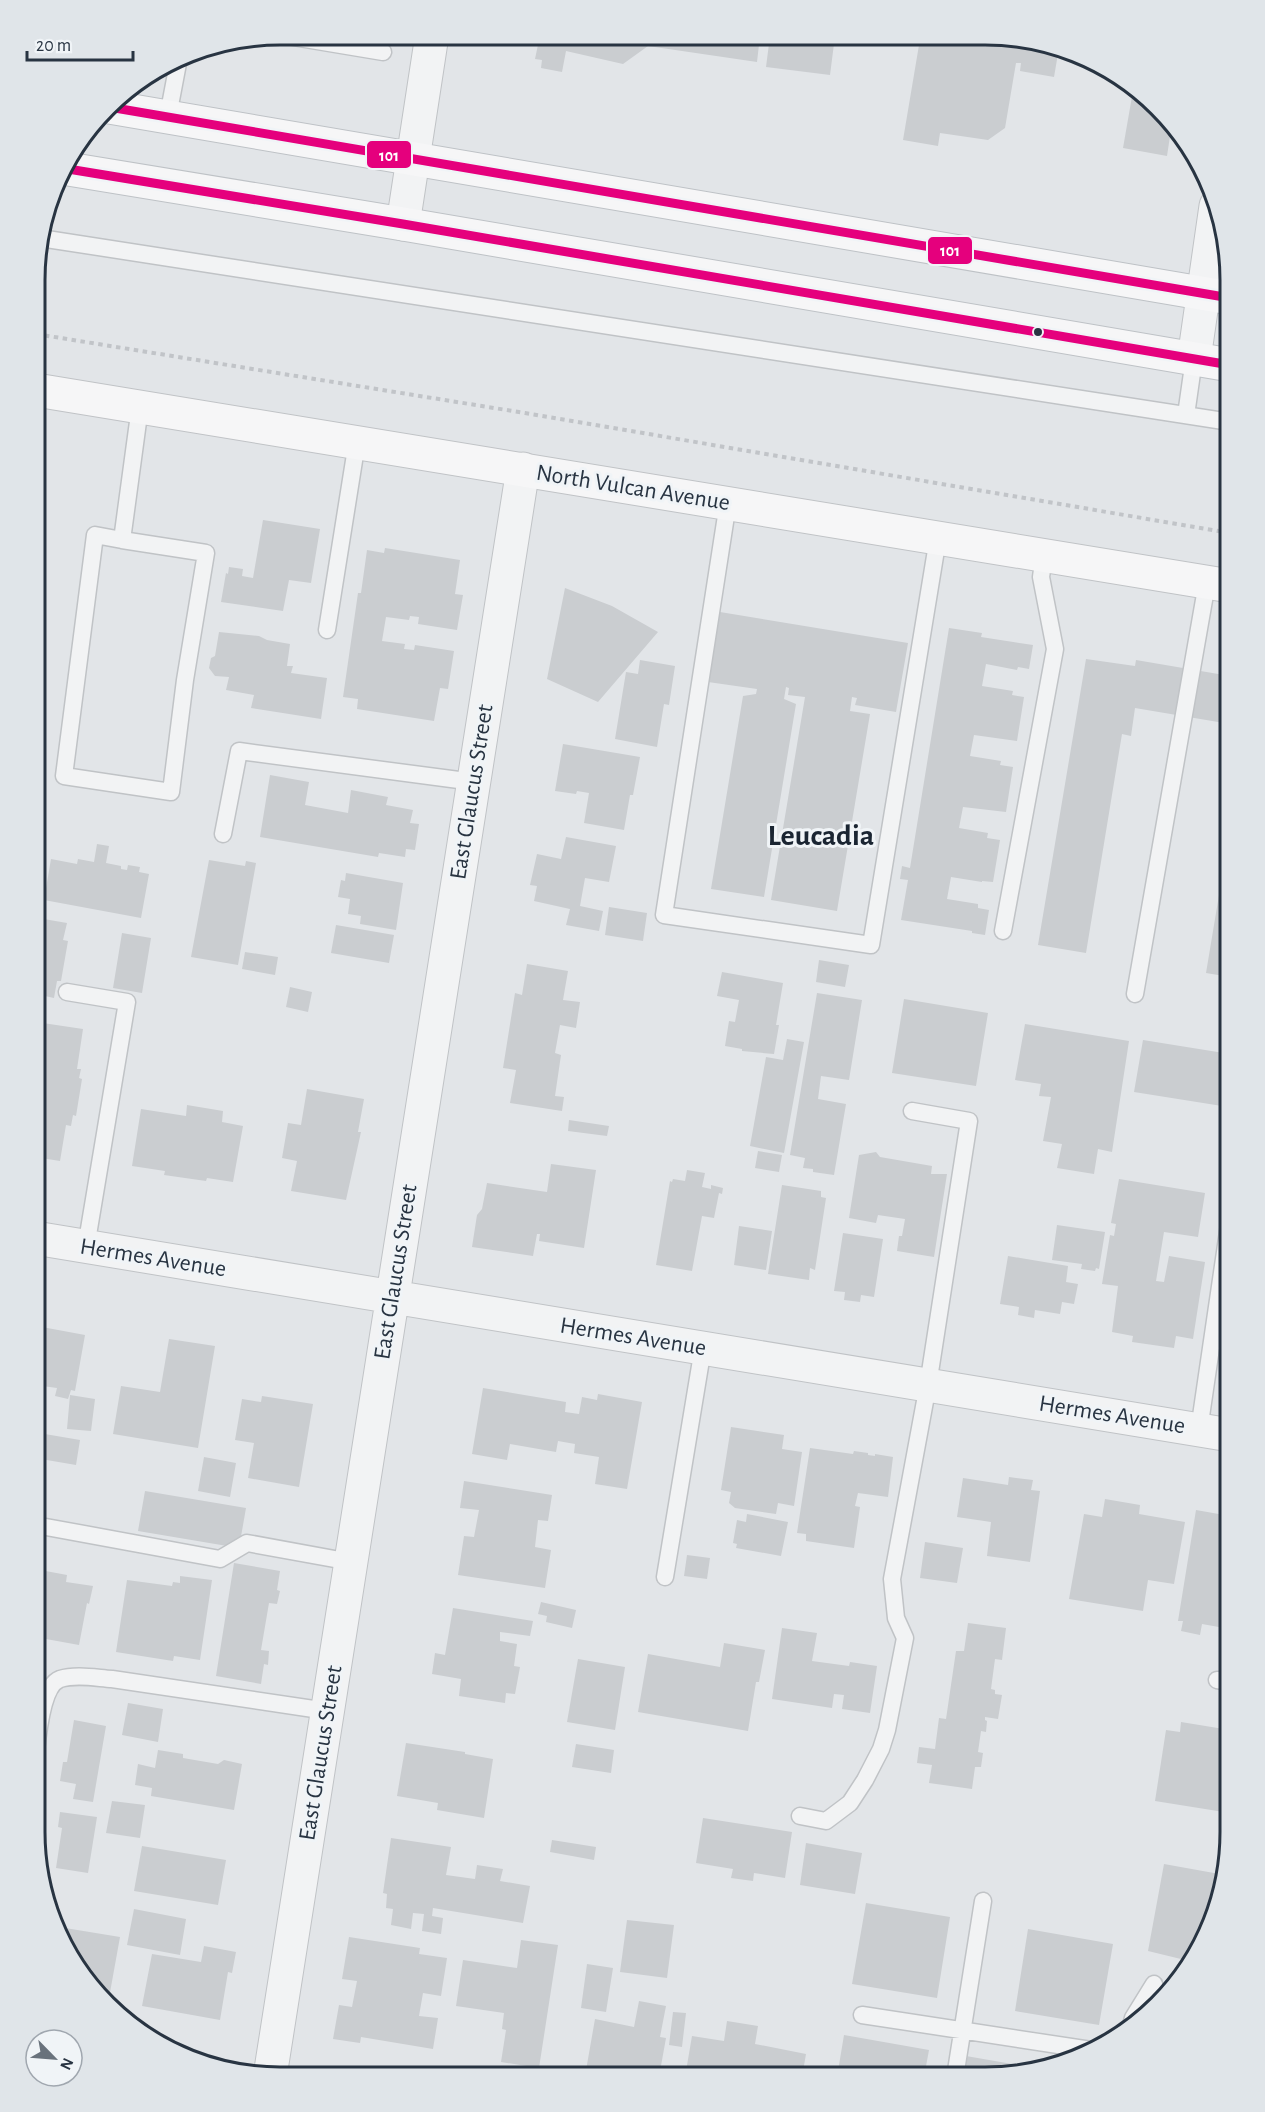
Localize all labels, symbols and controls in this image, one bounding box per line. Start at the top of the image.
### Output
scale bar [27,24,134,62]
text: 20 m [36,37,71,55]
line badge: 101 [366,140,412,169]
text: 101 [379,148,399,164]
line badge: 101 [927,236,973,265]
text: 101 [940,243,960,259]
unlabelled marker [1032,326,1044,338]
street label: North Vulcan Avenue [534,461,732,515]
street label: East Glaucus Street [446,702,498,881]
district label: Leucadia [768,821,874,851]
street label: East Glaucus Street [370,1182,422,1361]
street label: Hermes Avenue [78,1235,228,1281]
street label: Hermes Avenue [558,1314,708,1360]
street label: Hermes Avenue [1037,1392,1187,1438]
street label: East Glaucus Street [295,1663,347,1842]
north arrow [24,2028,84,2088]
text: N [57,2055,76,2072]

